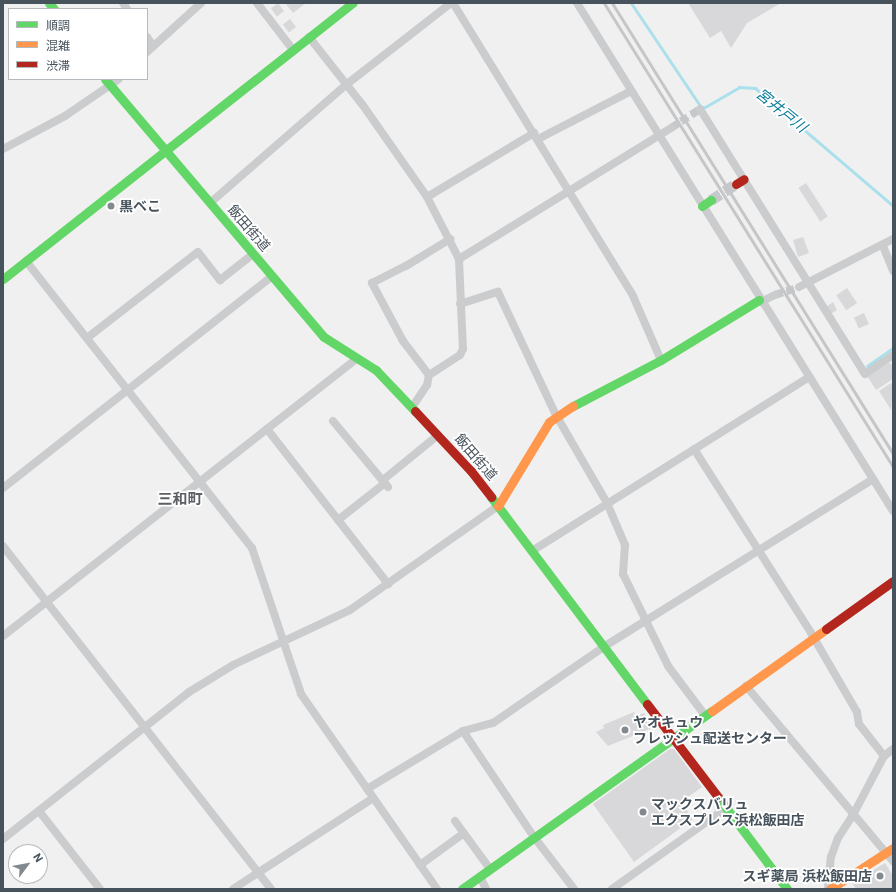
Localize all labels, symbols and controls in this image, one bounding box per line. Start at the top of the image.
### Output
legend [8,8,148,80]
text: 順調 [46,19,70,33]
text: 混雑 [46,39,70,53]
text: 渋滞 [46,59,70,73]
water label: 宮井戸川 [752,85,810,137]
place label: 黒べこ [119,198,161,214]
marker: 黒べこ [106,201,116,211]
street label: 飯田街道 [224,201,274,255]
street label: 飯田街道 [451,430,501,484]
district label: 三和町 [158,491,202,509]
place label: ヤオキュウ フレッシュ配送センター [633,714,787,746]
marker: ヤオキュウ フレッシュ配送センター [620,725,630,735]
place label: マックスバリュ エクスプレス浜松飯田店 [651,796,805,828]
marker: マックスバリュ エクスプレス浜松飯田店 [638,807,648,817]
north arrow [8,844,48,884]
text: N [30,851,45,865]
place label: スギ薬局 浜松飯田店 [743,868,872,884]
marker: スギ薬局 浜松飯田店 [875,871,885,881]

